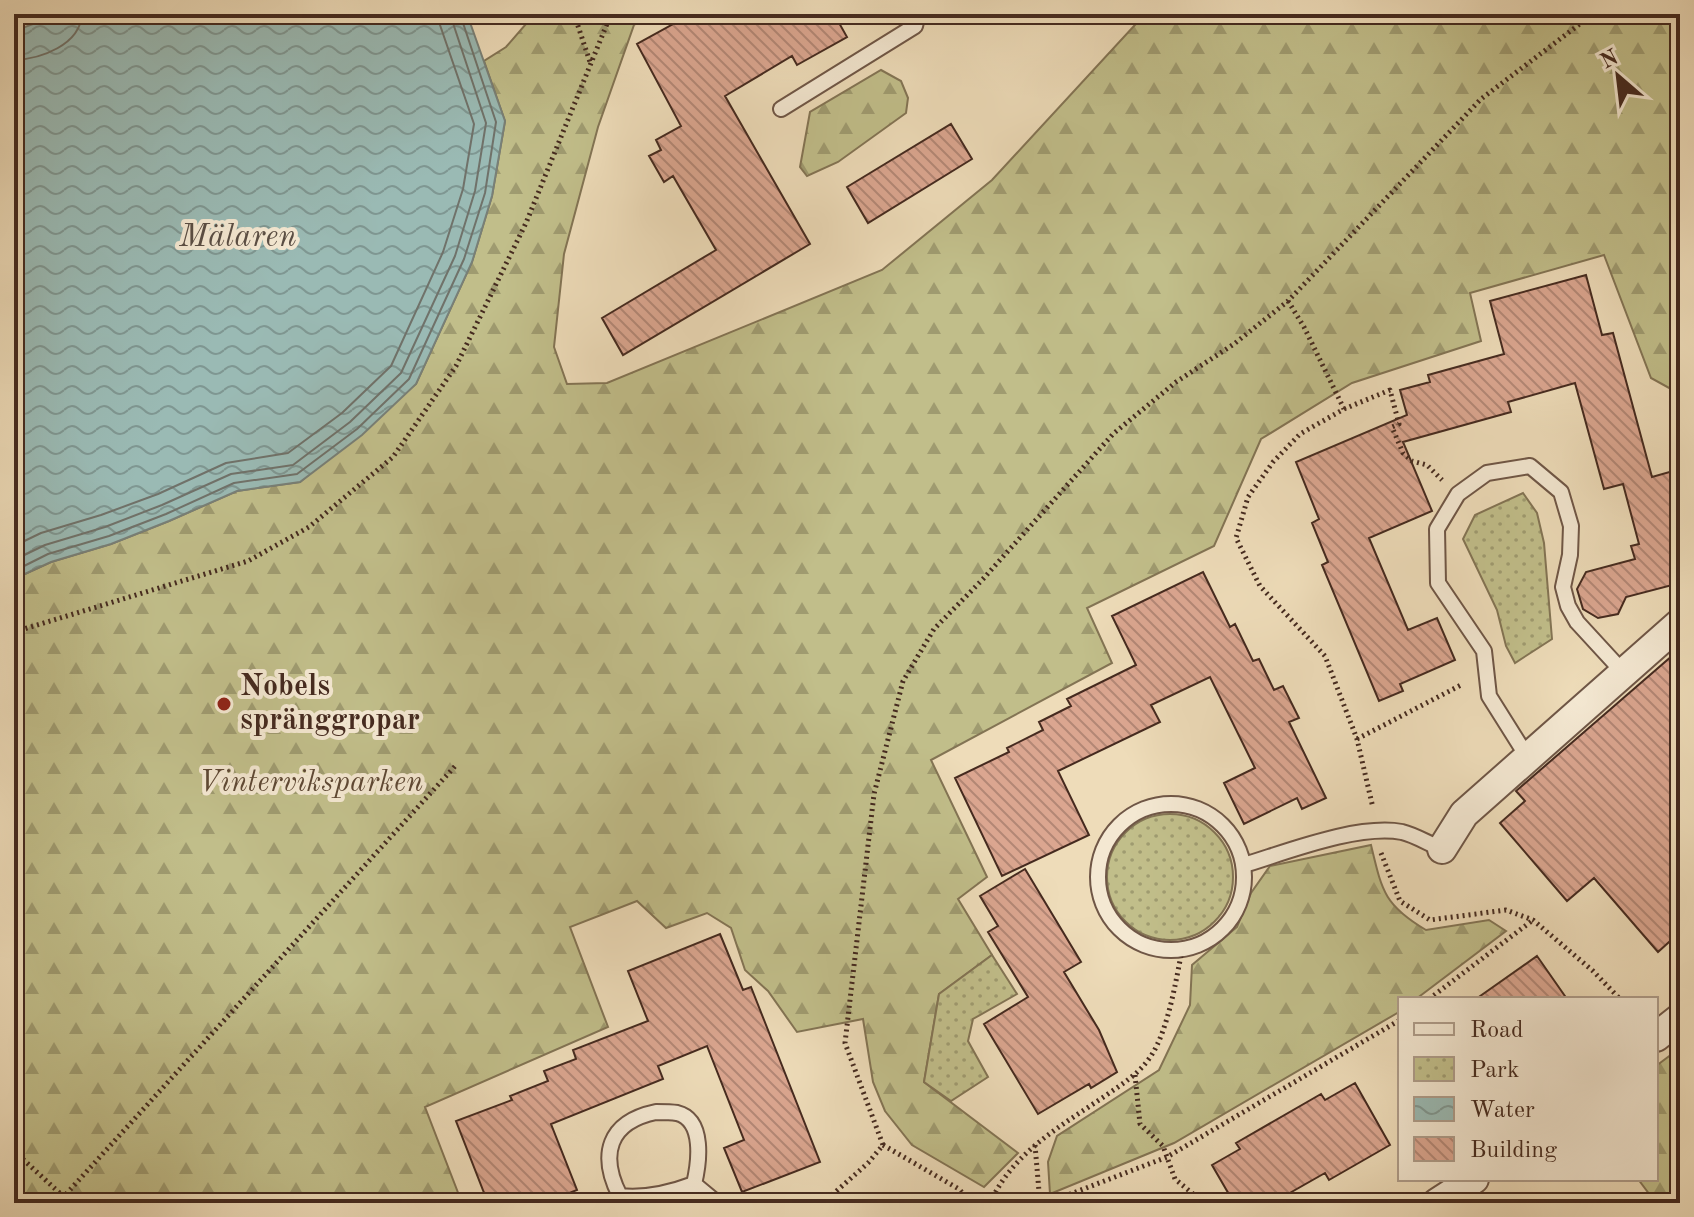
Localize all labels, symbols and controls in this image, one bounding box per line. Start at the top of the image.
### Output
north arrow [1578,36,1658,116]
text: N [1597,46,1622,74]
water label: Mälaren [178,222,297,254]
place label: Nobels spränggropar [240,672,420,736]
marker: Nobels spränggropar [215,695,233,713]
park label: Vinterviksparken [199,768,423,798]
legend [1398,997,1658,1181]
text: Road [1470,1019,1523,1043]
text: Park [1470,1059,1519,1083]
text: Water [1470,1099,1535,1123]
text: Building [1470,1139,1557,1163]

